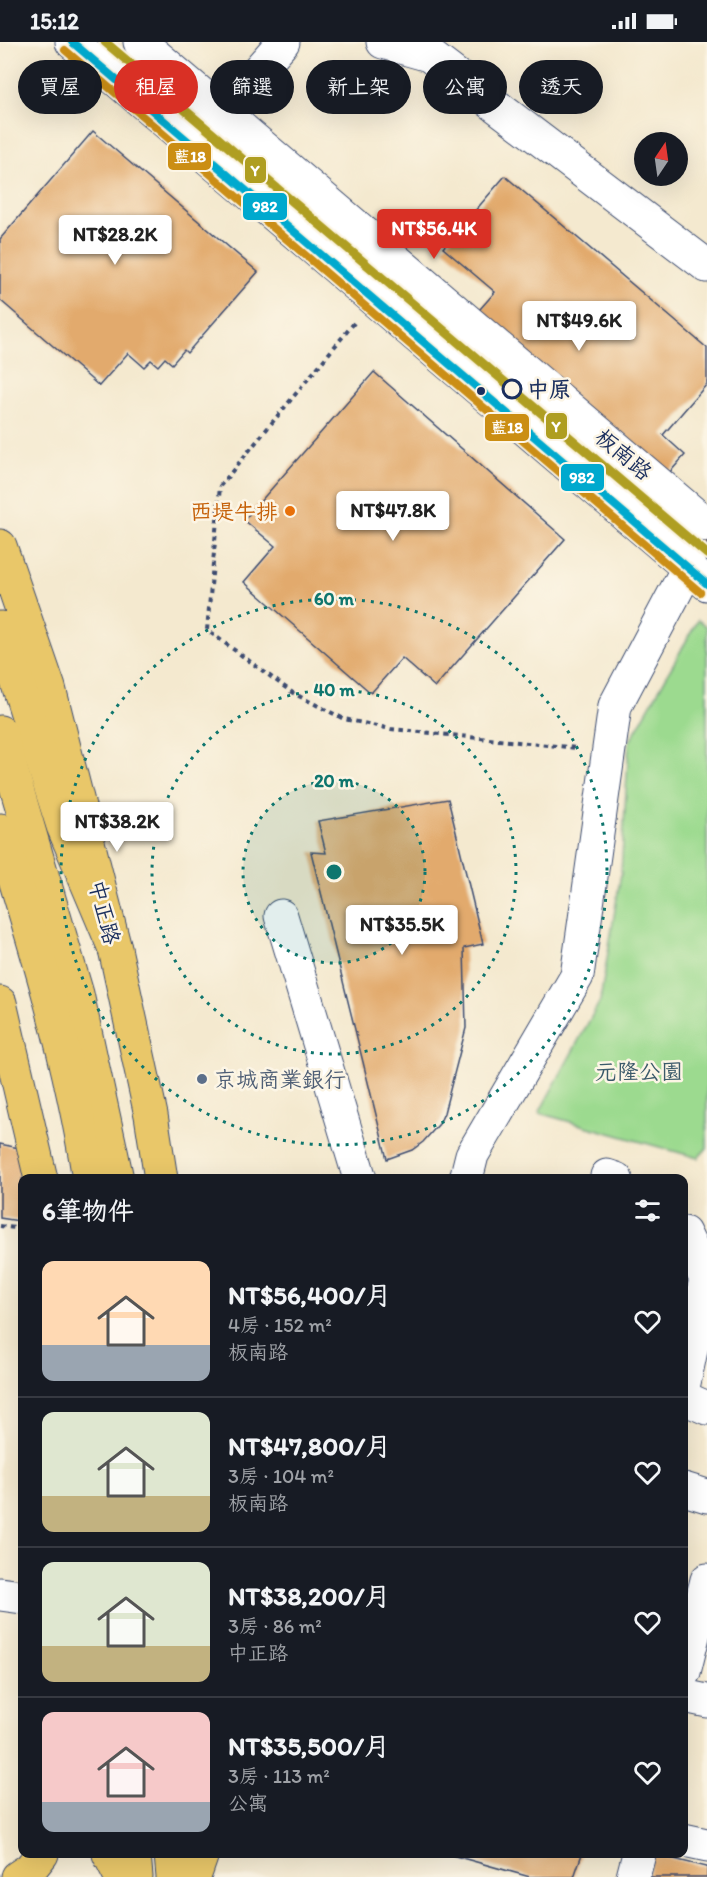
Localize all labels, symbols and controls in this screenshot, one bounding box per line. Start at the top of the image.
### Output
text: 15:12 [30,8,79,35]
chip: 買屋 [18,60,102,114]
chip: 租屋 [114,60,198,114]
chip: 篩選 [210,60,294,114]
chip: 新上架 [306,60,411,114]
chip: 公寓 [423,60,507,114]
chip: 透天 [519,60,603,114]
north arrow [634,132,688,186]
map controls [634,132,688,186]
line badge: 藍18 [167,142,212,171]
text: 藍18 [174,147,206,166]
line badge: Y [244,156,267,184]
text: Y [249,161,260,180]
line badge: 982 [242,192,288,221]
text: 982 [252,197,278,216]
pin: NT$56.4K [372,209,496,260]
pin: NT$28.2K [53,215,177,266]
text: NT$56.4K [391,216,477,240]
text: NT$28.2K [73,222,157,246]
pin: NT$49.6K [517,301,641,352]
text: NT$49.6K [536,308,622,332]
place label: 中原 [527,376,571,403]
marker: 中原 [502,379,522,399]
unlabelled marker [475,385,487,397]
line badge: Y [545,412,568,440]
line badge: 藍18 [484,413,530,442]
text: Y [550,417,561,436]
text: 藍18 [491,418,523,437]
street label: 板南路 [590,423,658,486]
line badge: 982 [560,463,605,492]
text: 982 [569,468,595,487]
pin: NT$47.8K [331,491,455,542]
place label: 西堤牛排 [190,498,278,525]
text: NT$47.8K [350,498,436,522]
marker: 西堤牛排 [283,504,297,518]
text: 60 m [314,588,355,610]
text: 40 m [313,679,355,701]
text: 20 m [314,770,355,792]
pin: NT$38.2K [55,802,179,853]
text: NT$38.2K [75,809,159,833]
centre of rings [324,862,344,882]
street label: 中正路 [83,877,126,947]
pin: NT$35.5K [340,905,464,956]
text: NT$35.5K [360,912,444,936]
park label: 元隆公園 [595,1058,683,1085]
place label: 京城商業銀行 [214,1066,346,1093]
marker: 京城商業銀行 [195,1072,209,1086]
icon: filters [631,1194,664,1227]
text: 6筆物件 [42,1195,134,1227]
text: NT$56,400/月 [228,1279,392,1311]
icon: home [90,1285,162,1357]
icon: heart [631,1305,664,1338]
text: 4房 · 152 m² [228,1313,332,1337]
text: 板南路 [228,1340,288,1364]
text: NT$47,800/月 [228,1430,391,1462]
icon: home [90,1436,162,1508]
icon: heart [631,1456,664,1489]
text: 3房 · 104 m² [228,1464,334,1488]
text: 板南路 [228,1491,288,1515]
text: NT$38,200/月 [228,1580,391,1612]
icon: home [90,1586,162,1658]
icon: heart [631,1606,664,1639]
text: 3房 · 86 m² [228,1614,322,1638]
text: 中正路 [228,1641,288,1665]
text: NT$35,500/月 [228,1730,390,1762]
icon: home [90,1736,162,1808]
icon: heart [631,1756,664,1789]
text: 3房 · 113 m² [228,1764,330,1788]
text: 公寓 [228,1791,268,1815]

